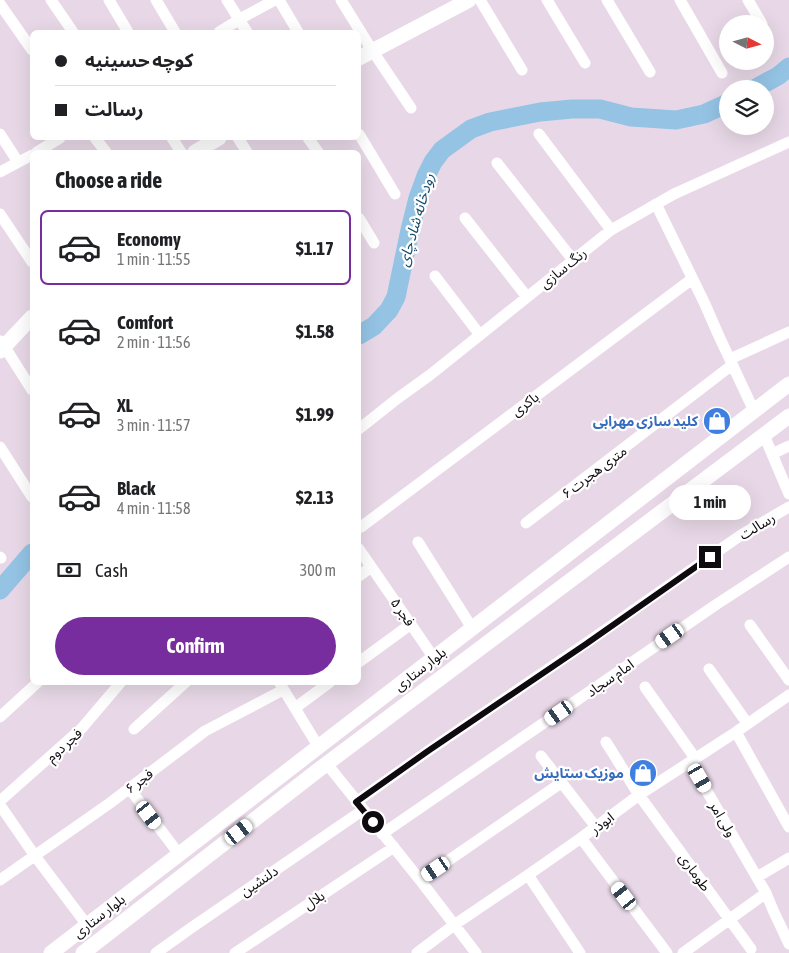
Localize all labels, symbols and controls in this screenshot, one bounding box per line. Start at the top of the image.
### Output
north arrow [719,15,774,70]
map controls [719,15,774,135]
text: کوچه حسینیه [85,49,193,71]
button: layers [719,80,774,135]
text: رسالت [85,98,144,120]
text: Choose a ride [55,167,162,193]
water label: رودخانه شاد چای [394,171,439,269]
icon: car [57,225,102,270]
text: Economy [117,228,181,250]
text: $1.17 [296,237,334,259]
street label: رنگ سازی [537,245,590,292]
text: 1 min · 11:55 [117,250,190,268]
icon: car [57,308,102,353]
text: Comfort [117,311,173,333]
text: $1.58 [296,320,334,342]
text: 2 min · 11:56 [117,333,190,351]
street label: باکری [508,389,542,420]
icon: car [57,391,102,436]
text: XL [117,394,133,416]
text: $1.99 [296,403,334,425]
shop icon: کلید سازی مهرابی [702,406,732,436]
place label: کلید سازی مهرابی [593,413,699,430]
text: 3 min · 11:57 [117,416,190,434]
street label: ۶ متری هجرت [558,442,630,502]
icon: car [57,474,102,519]
text: Black [117,477,155,499]
callout: 1 min [669,484,751,520]
text: $2.13 [296,486,334,508]
text: 1 min [694,493,726,511]
text: 4 min · 11:58 [117,499,190,517]
street label: رسالت [736,509,778,544]
route end [699,546,721,568]
icon: cash [55,556,83,584]
text: Cash [95,559,128,581]
text: 300 m [300,561,336,579]
street label: فجر ۵ [387,595,418,630]
button: Confirm [55,617,336,675]
car [653,621,686,651]
street label: بلوار ستاری [391,644,450,695]
street label: امام سجاد [583,656,638,703]
car [542,698,575,728]
street label: فجر دوم [43,725,87,767]
shop icon: موزیک ستایش [628,758,658,788]
car [686,761,713,795]
street label: فجر ۶ [122,765,157,797]
place label: موزیک ستایش [534,765,624,782]
street label: ولی امر [705,798,740,840]
car [133,799,164,831]
street label: ابوذر [586,809,618,838]
route start [362,811,384,833]
car [222,817,255,847]
street label: طوماری [675,850,714,895]
car [419,854,452,884]
street label: دلنشین [237,862,282,900]
car [608,880,639,912]
street label: بلال [300,887,328,914]
street label: بلوار ستاری [70,891,129,942]

